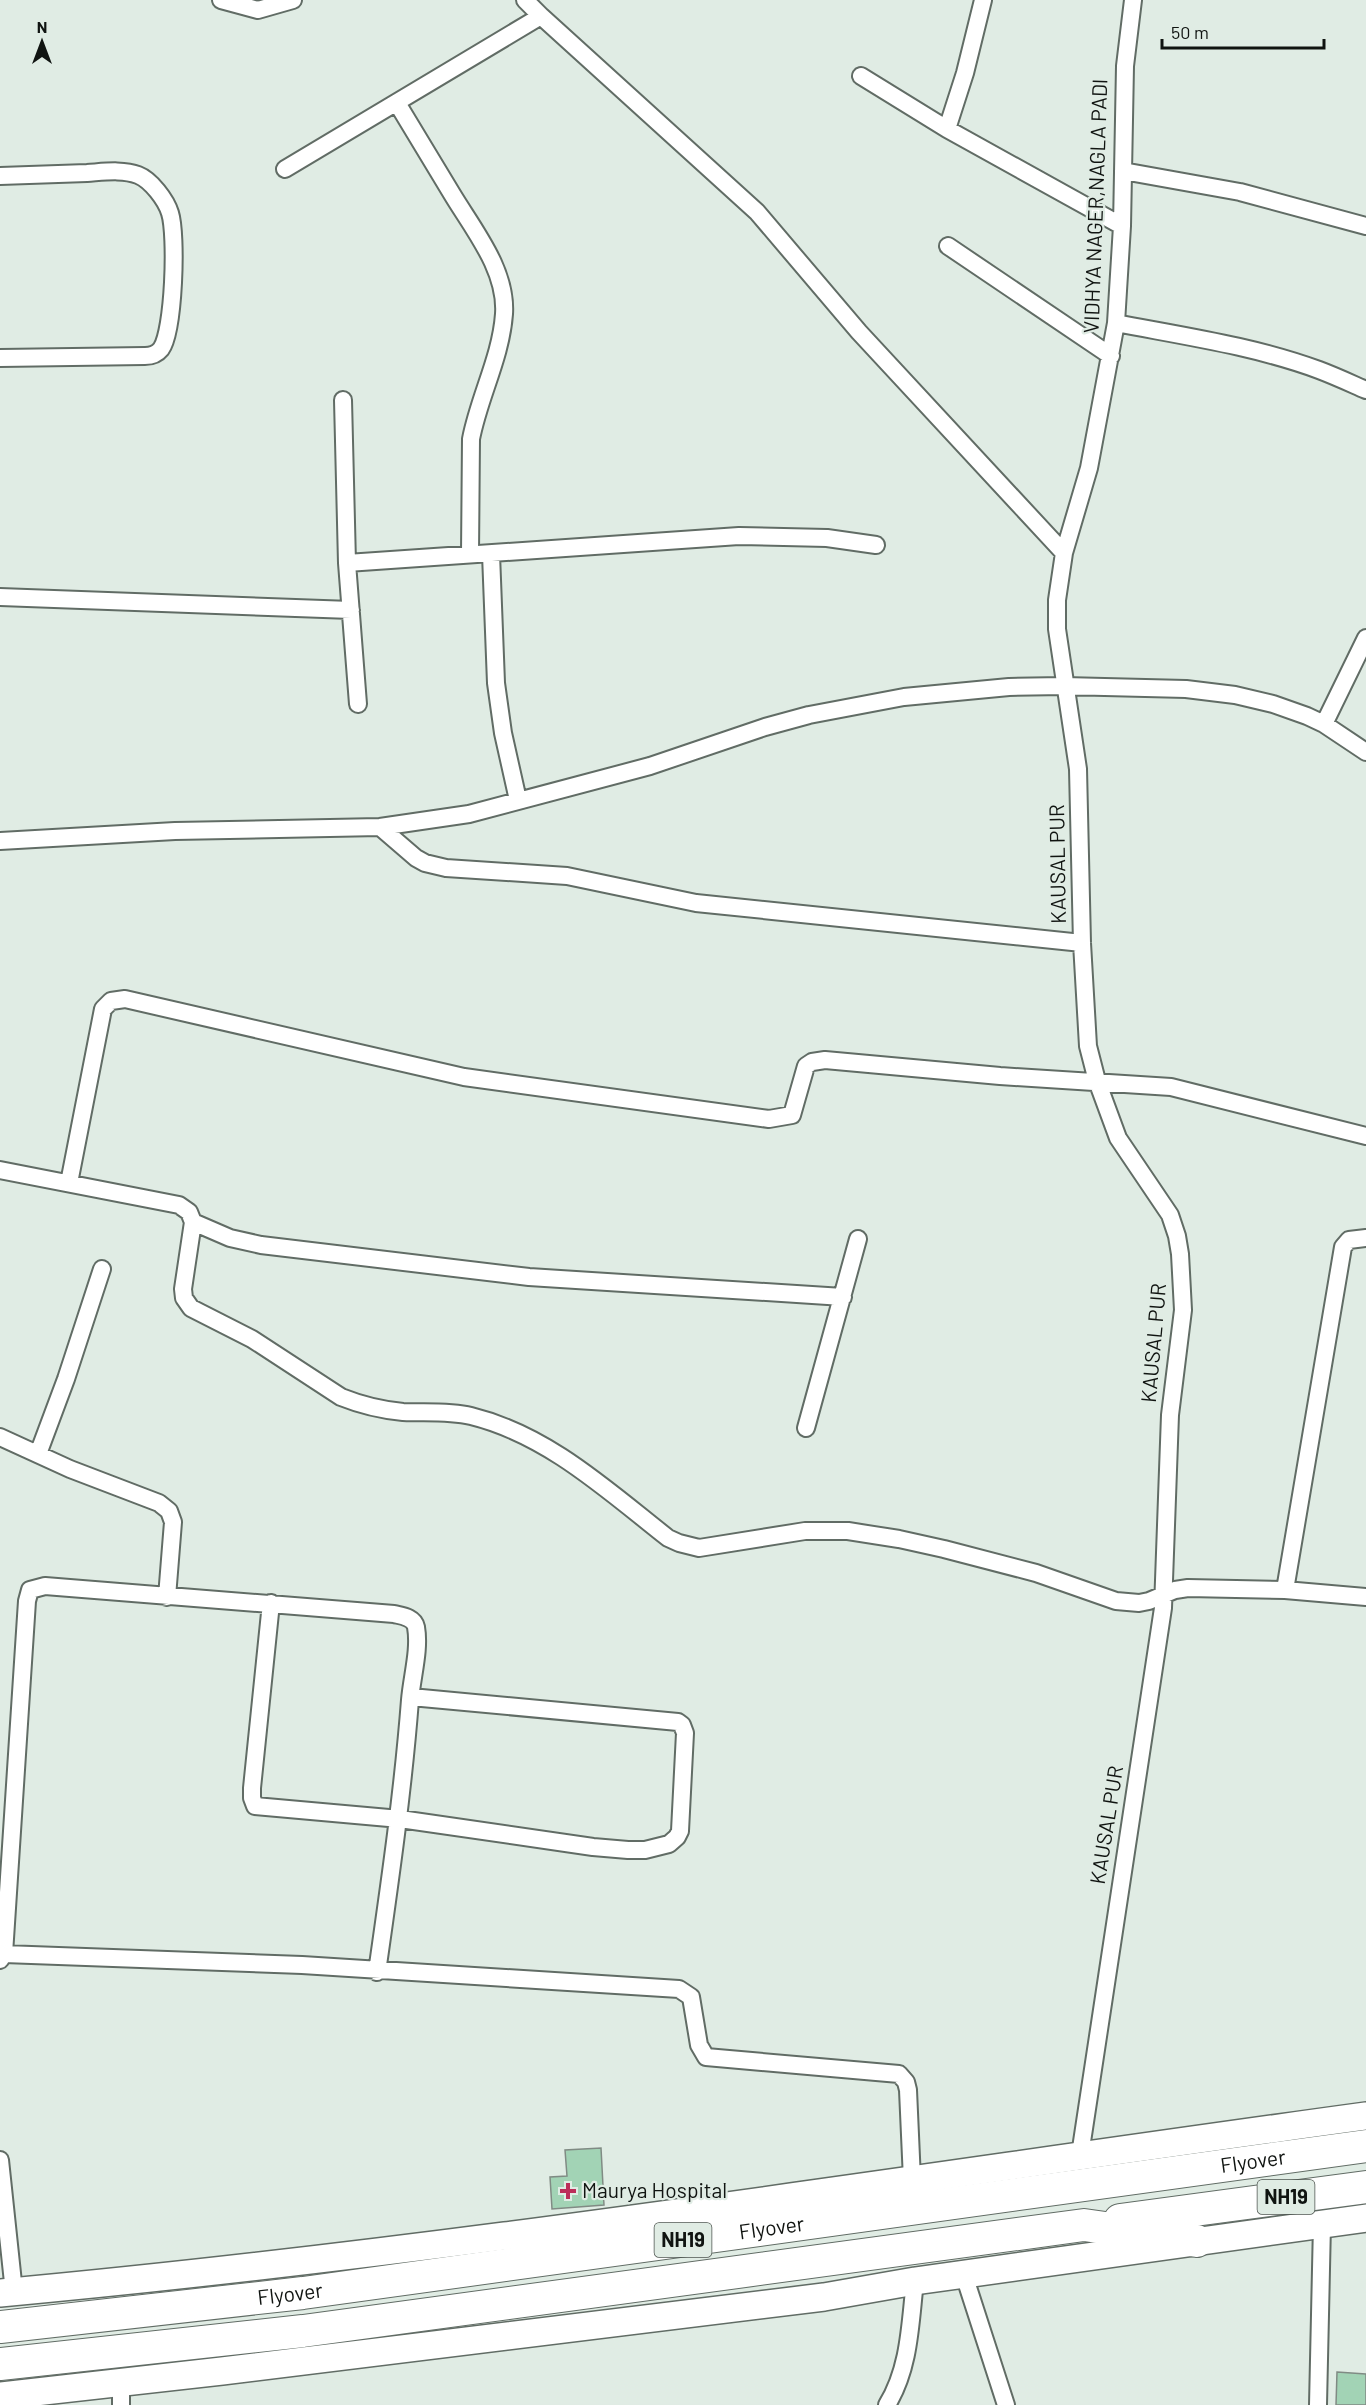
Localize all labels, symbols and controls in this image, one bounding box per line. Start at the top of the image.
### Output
north arrow [12,12,72,72]
scale bar [1162,12,1324,50]
text: N [37,17,47,36]
text: 50 m [1171,21,1209,43]
street label: VIDHYA NAGER,NAGLA PADI [1078,78,1111,334]
street label: KAUSAL PUR [1043,804,1070,924]
street label: KAUSAL PUR [1135,1282,1170,1404]
street label: KAUSAL PUR [1084,1764,1127,1886]
street label: Flyover [1219,2143,1287,2177]
place label: Maurya Hospital [582,2177,727,2202]
road number: NH19 [1258,2180,1314,2214]
marker: Maurya Hospital [559,2182,577,2200]
street label: Flyover [737,2210,806,2244]
road number: NH19 [654,2223,712,2257]
street label: Flyover [256,2276,325,2309]

